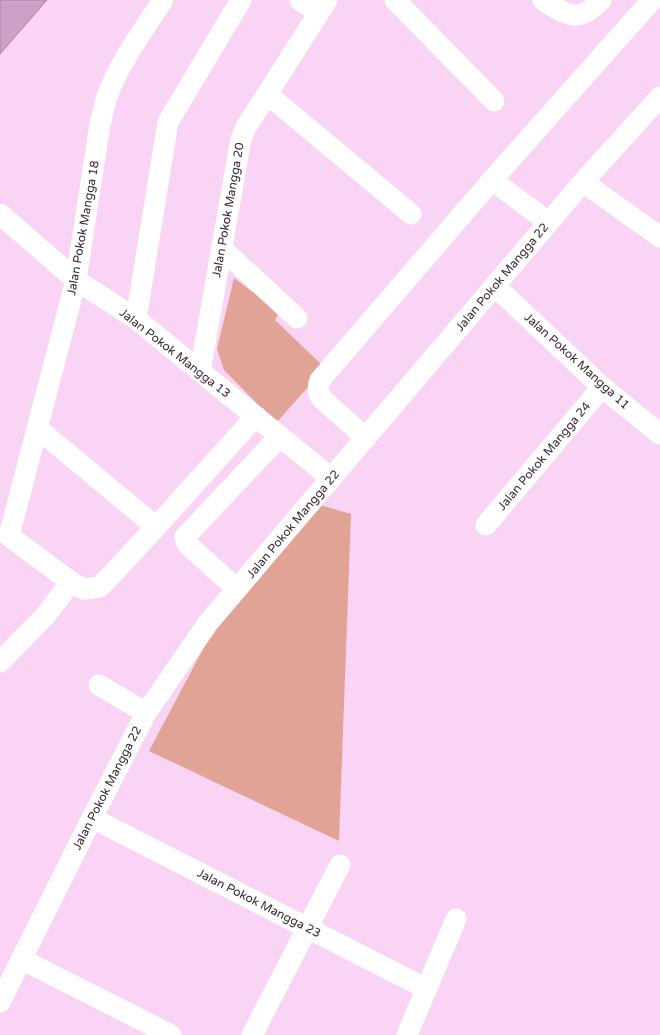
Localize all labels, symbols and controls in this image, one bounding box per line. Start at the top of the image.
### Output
street label: Jalan Pokok Mangga 20 [209,141,247,279]
street label: Jalan Pokok Mangga 18 [64,159,102,297]
street label: Jalan Pokok Mangga 22 [453,220,551,334]
street label: Jalan Pokok Mangga 13 [117,305,233,401]
street label: Jalan Pokok Mangga 11 [521,310,633,412]
street label: Jalan Pokok Mangga 24 [495,399,594,513]
street label: Jalan Pokok Mangga 22 [244,467,342,581]
street label: Jalan Pokok Mangga 22 [70,724,144,852]
street label: Jalan Pokok Mangga 23 [195,866,323,940]

